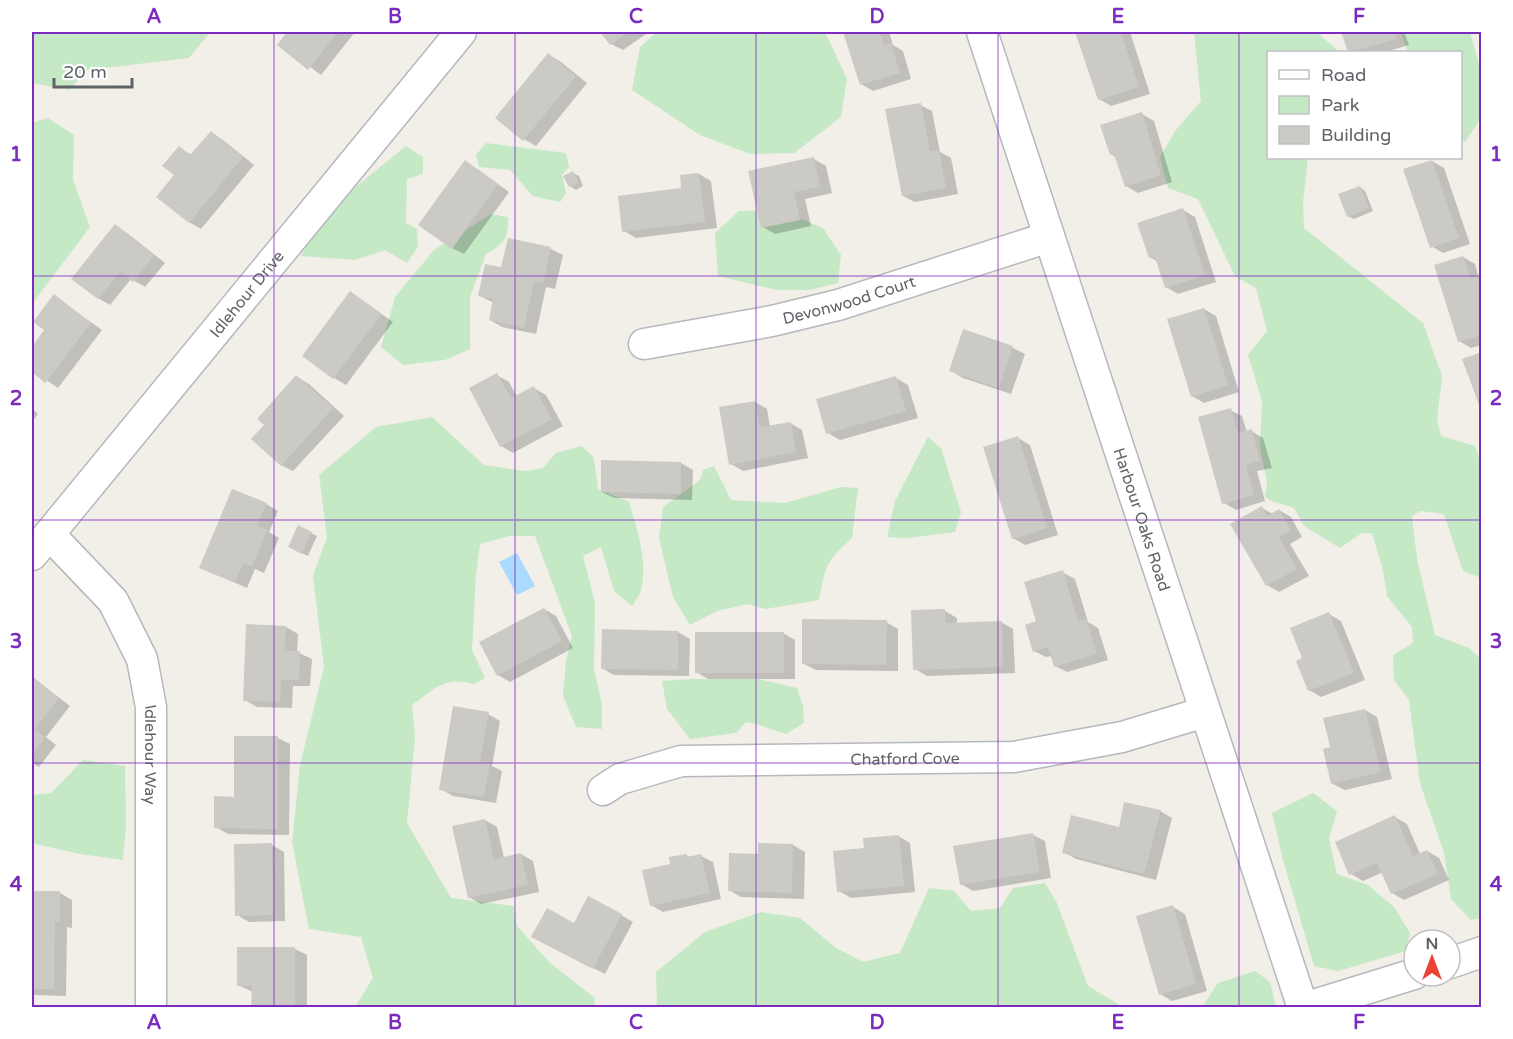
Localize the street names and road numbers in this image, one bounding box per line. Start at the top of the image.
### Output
street label: Idlehour Drive [206,247,289,342]
street label: Devonwood Court [781,272,918,329]
street label: Harbour Oaks Road [1108,445,1174,594]
street label: Idlehour Way [140,703,160,805]
street label: Chatford Cove [850,749,960,770]

